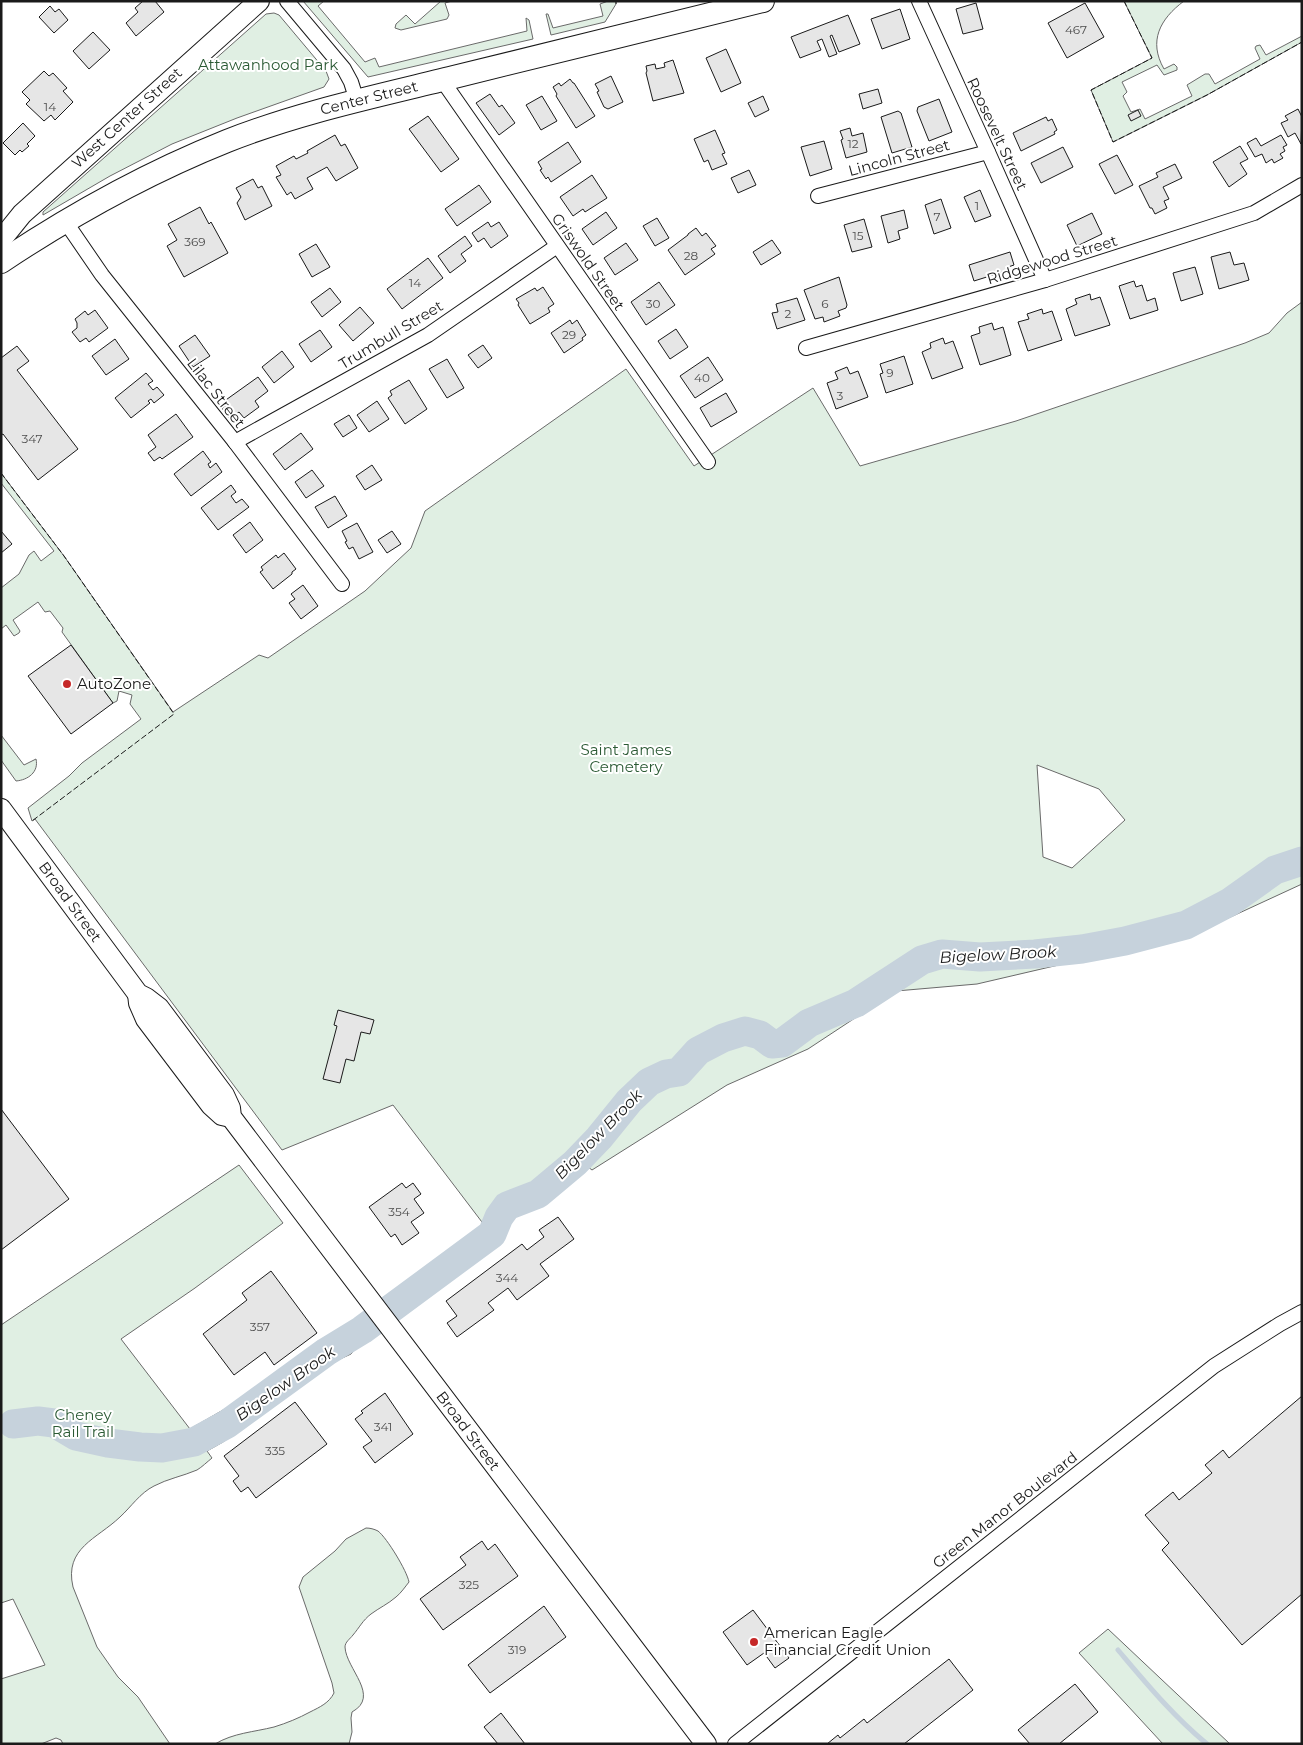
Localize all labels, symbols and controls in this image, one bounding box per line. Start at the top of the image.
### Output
house number: 467 [1065,22,1087,37]
park label: Attawanhood Park [198,55,338,74]
street label: West Center Street [68,63,186,172]
street label: Roosevelt Street [963,74,1032,193]
street label: Center Street [318,76,420,119]
house number: 14 [44,99,56,114]
street label: Lincoln Street [846,135,952,180]
house number: 12 [847,136,859,151]
house number: 1 [975,198,979,213]
street label: Griswold Street [548,209,629,314]
house number: 7 [933,209,941,224]
house number: 15 [852,228,864,243]
street label: Ridgewood Street [984,231,1119,288]
house number: 369 [184,234,206,249]
house number: 28 [684,248,699,263]
house number: 14 [409,275,421,290]
street label: Trumbull Street [335,296,446,373]
house number: 30 [646,296,660,311]
house number: 6 [821,296,829,311]
house number: 2 [785,306,792,321]
house number: 29 [562,327,576,342]
street label: Lilac Street [183,354,250,431]
house number: 9 [886,365,894,380]
house number: 40 [694,370,710,385]
house number: 3 [837,388,844,403]
house number: 347 [21,431,43,446]
place label: AutoZone [77,674,151,693]
marker: AutoZone [61,678,73,690]
park label: Saint James Cemetery [581,740,671,776]
street label: Broad Street [35,858,106,946]
water label: Bigelow Brook [939,942,1059,967]
water label: Bigelow Brook [551,1085,647,1183]
house number: 354 [388,1204,410,1219]
house number: 344 [496,1270,518,1285]
house number: 357 [250,1319,270,1334]
water label: Bigelow Brook [232,1341,340,1425]
street label: Broad Street [432,1387,505,1474]
park label: Cheney Rail Trail [52,1405,114,1441]
house number: 341 [374,1419,392,1434]
house number: 335 [265,1443,285,1458]
street label: Green Manor Boulevard [928,1447,1081,1572]
house number: 325 [459,1577,479,1592]
place label: American Eagle Financial Credit Union [764,1623,931,1659]
marker: American Eagle Financial Credit Union [748,1636,760,1648]
house number: 319 [508,1642,526,1657]

